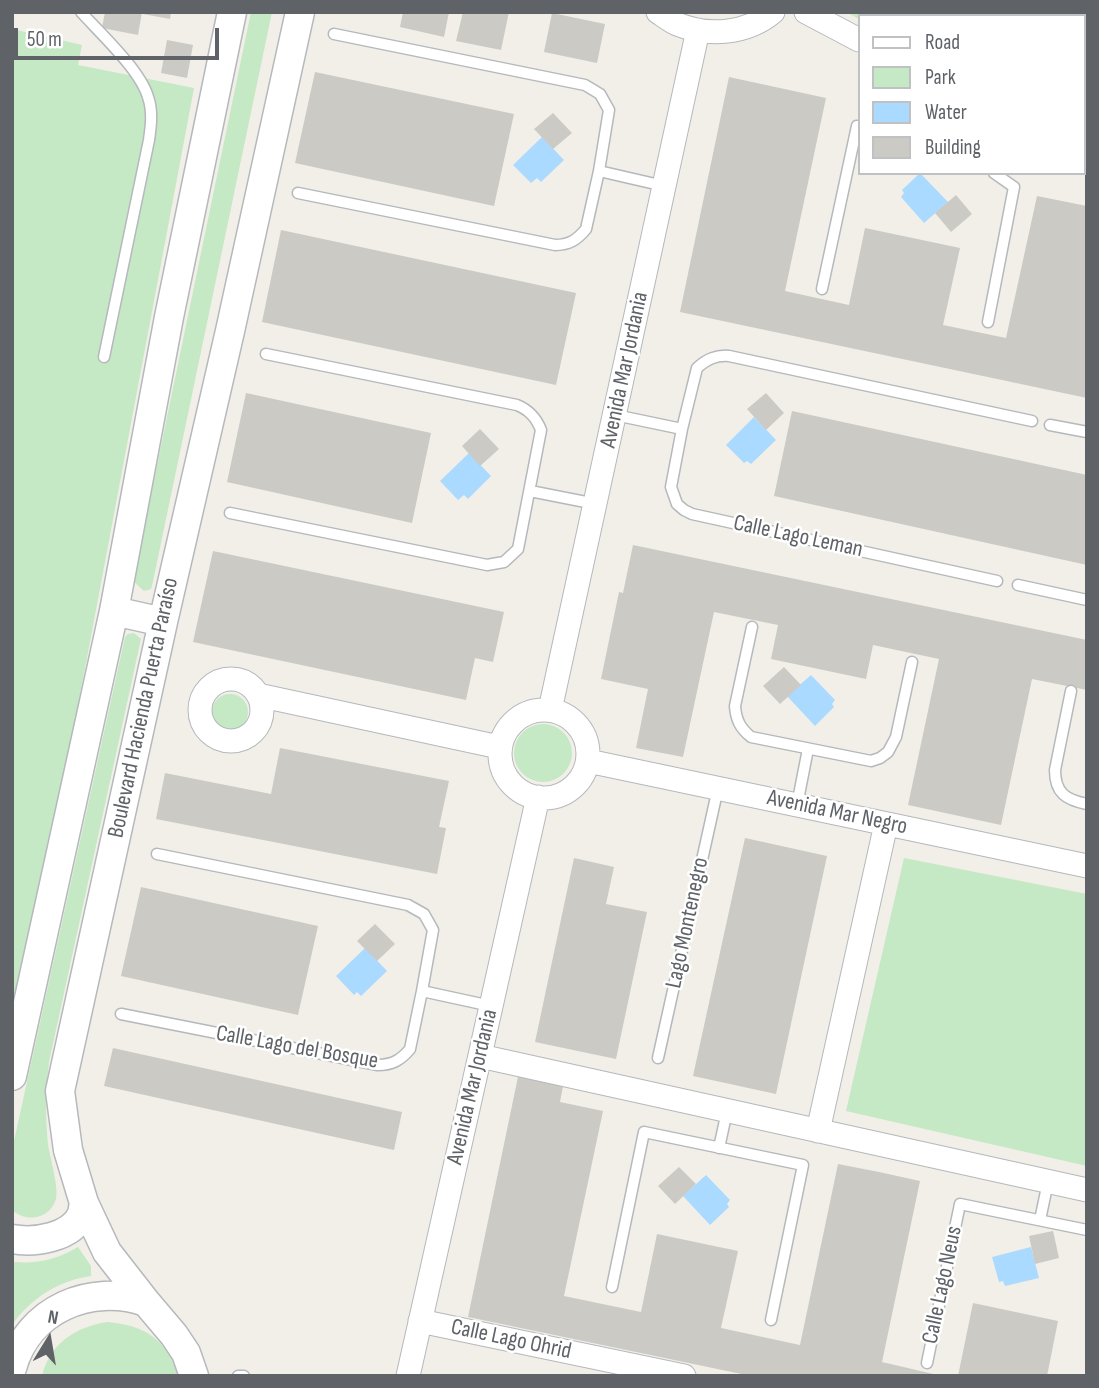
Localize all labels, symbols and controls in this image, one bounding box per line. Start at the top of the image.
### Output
scale bar [18,14,222,58]
legend [858,14,1085,175]
text: 50 m [27,27,62,52]
text: Road [925,30,960,55]
text: Park [925,65,956,90]
text: Water [925,100,967,125]
text: Building [925,135,981,160]
street label: Avenida Mar Jordania [595,290,655,450]
street label: Calle Lago Leman [731,510,865,564]
street label: Boulevard Hacienda Puerta Paraíso [103,575,185,841]
street label: Avenida Mar Negro [764,785,910,841]
street label: Lago Montenegro [661,855,715,991]
street label: Avenida Mar Jordania [442,1007,504,1167]
street label: Calle Lago del Bosque [214,1020,380,1076]
street label: Calle Lago Neus [917,1224,969,1346]
north arrow [14,1304,84,1374]
text: N [46,1306,60,1330]
street label: Calle Lago Ohrid [448,1314,574,1366]

